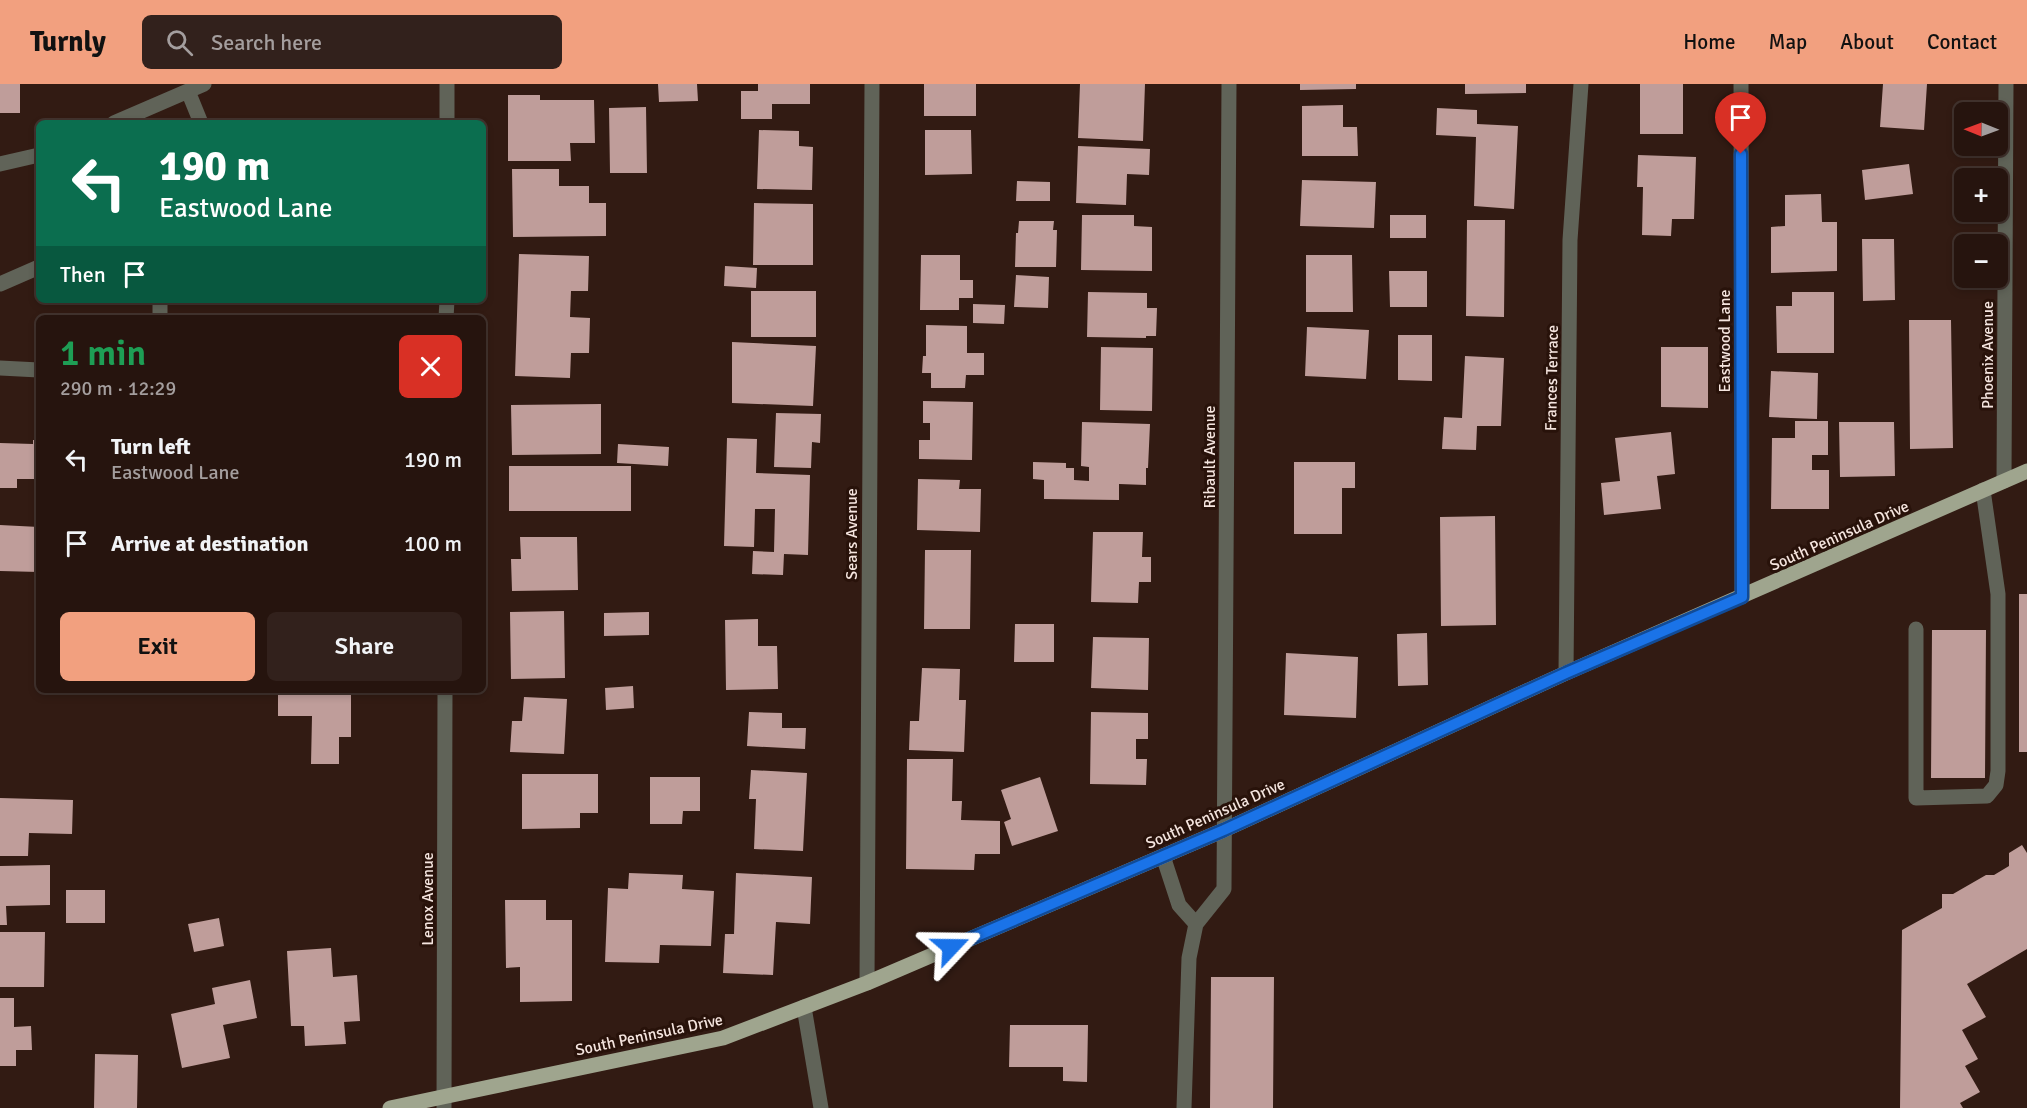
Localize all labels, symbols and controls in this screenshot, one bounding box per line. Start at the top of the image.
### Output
search box [142,15,562,69]
text: Turnly [30,25,106,59]
icon: search [163,26,196,59]
text: Search here [211,29,322,56]
text: Home [1683,29,1736,55]
text: Map [1769,29,1807,55]
text: About [1840,29,1894,55]
text: Contact [1927,29,1997,55]
pin [1715,92,1766,154]
icon: arrive [1724,101,1757,134]
north arrow [1954,102,2008,156]
map controls [1954,102,2008,288]
text: 190 m [159,141,270,192]
icon: left [60,144,138,222]
button: + [1954,168,2008,222]
text: Eastwood Lane [159,192,332,225]
button: − [1954,234,2008,288]
icon: arrive [118,258,151,291]
text: Then [60,261,106,288]
street label: Eastwood Lane [1715,290,1735,392]
street label: Phoenix Avenue [1978,301,1998,409]
street label: Frances Terrace [1541,325,1563,431]
text: 1 min [60,331,146,376]
button: close [399,335,462,398]
text: 290 m · 12:29 [60,376,176,401]
street label: Ribault Avenue [1200,406,1220,508]
text: Turn left [111,433,191,460]
icon: left [60,443,93,476]
text: 190 m [404,446,462,473]
text: Eastwood Lane [111,460,240,485]
street label: Sears Avenue [842,488,862,580]
street label: South Peninsula Drive [1767,496,1912,576]
icon: arrive [60,527,93,560]
text: Arrive at destination [111,530,308,557]
text: 100 m [404,530,462,557]
button: Exit [60,612,255,681]
button: Share [267,612,462,681]
street label: South Peninsula Drive [1143,774,1288,854]
street label: Lenox Avenue [418,852,438,946]
position arrow [919,915,983,979]
street label: South Peninsula Drive [574,1010,725,1060]

